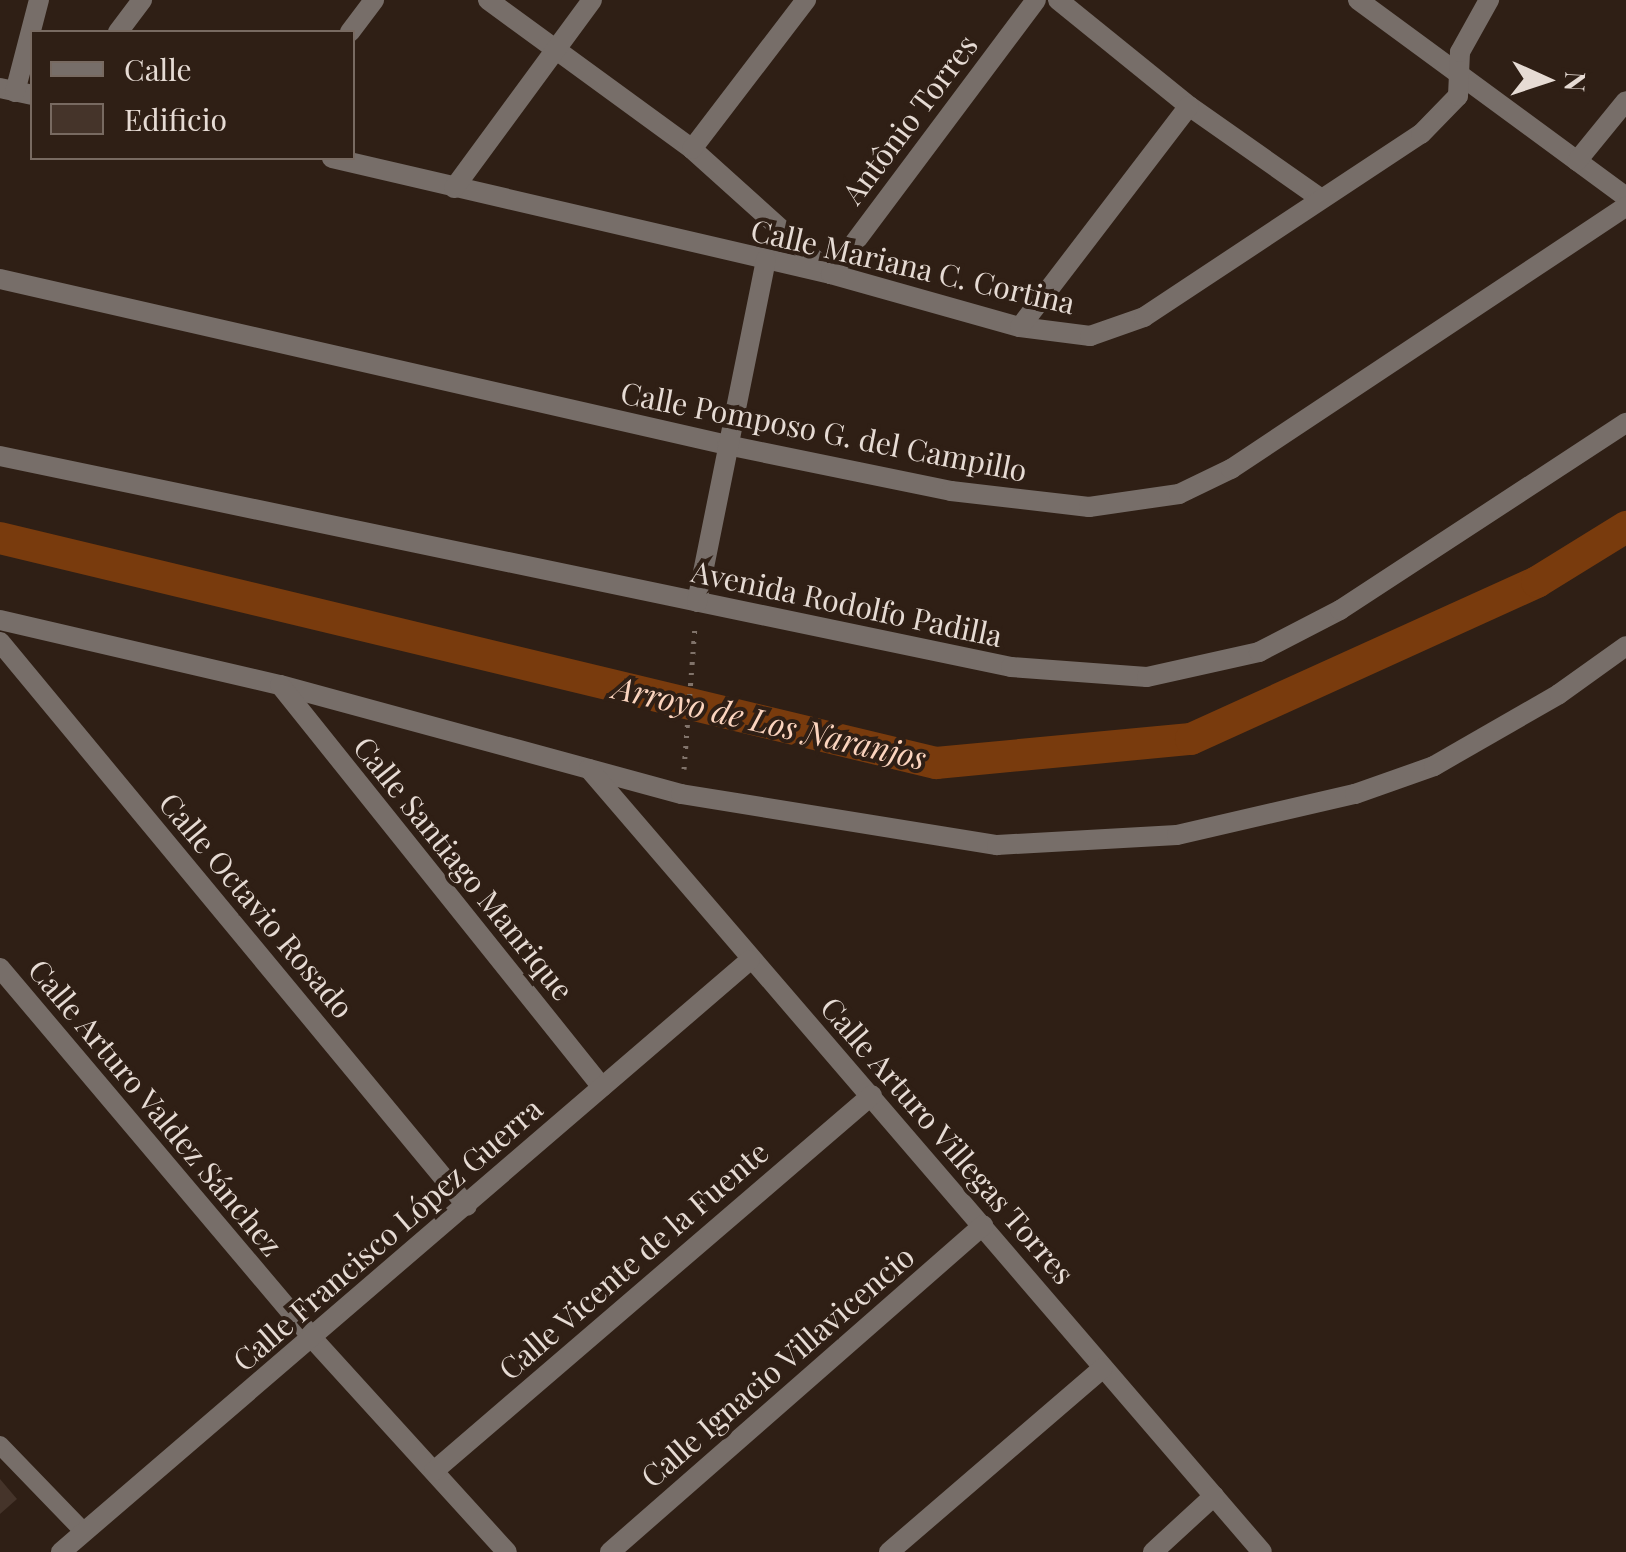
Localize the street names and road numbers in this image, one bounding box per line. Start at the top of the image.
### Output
street label: Antônio Torres [834,27,984,211]
street label: Calle Mariana C. Cortina [747,211,1079,321]
street label: Calle Pomposo G. del Campillo [618,374,1030,488]
street label: Avenida Rodolfo Padilla [688,552,1006,654]
street label: Calle Santiago Manrique [347,729,581,1007]
street label: Calle Octavio Rosado [152,785,362,1025]
street label: Calle Arturo Valdez Sánchez [21,951,291,1263]
street label: Calle Arturo Villegas Torres [813,988,1083,1292]
street label: Calle Francisco López Guerra [225,1090,549,1378]
street label: Calle Vicente de la Fuente [490,1132,776,1388]
street label: Calle Ignacio Villavicencio [633,1237,921,1495]

